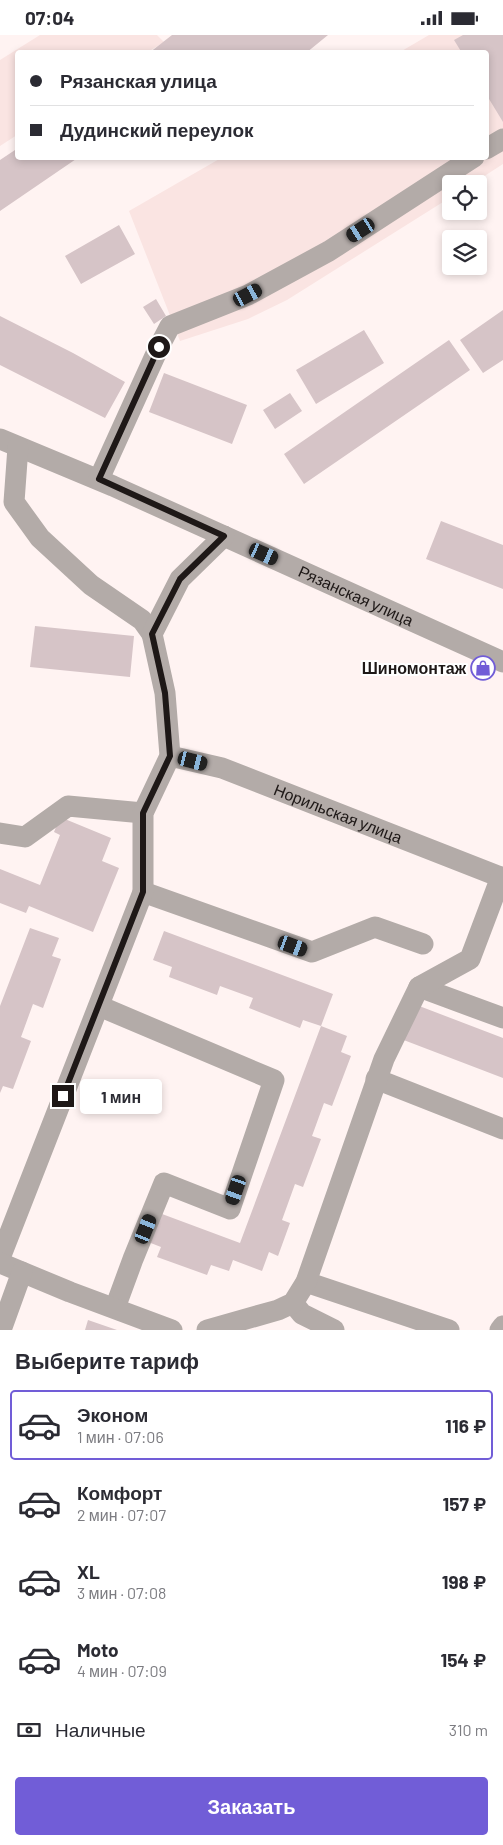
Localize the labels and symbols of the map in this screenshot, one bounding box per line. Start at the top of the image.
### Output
car [344,216,377,244]
car [231,281,264,309]
route start [148,336,170,358]
car [247,541,280,567]
street label: Рязанская улица [296,561,417,629]
shop icon: Шиномонтаж [470,655,496,681]
place label: Шиномонтаж [362,658,467,677]
car [176,750,209,772]
street label: Норильская улица [271,779,405,847]
car [276,934,309,958]
callout: 1 мин [80,1079,163,1113]
route end [52,1085,74,1107]
car [224,1173,247,1207]
car [133,1212,158,1246]

